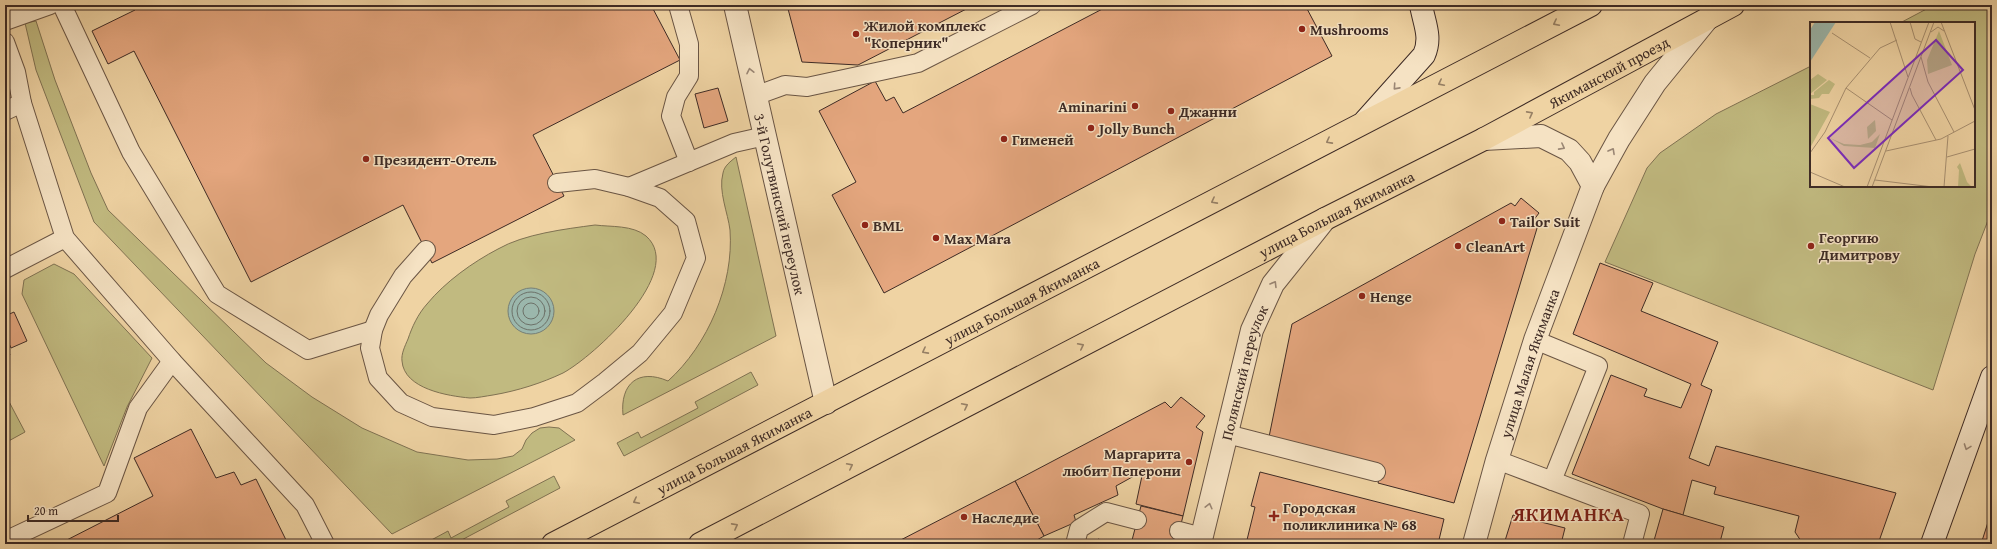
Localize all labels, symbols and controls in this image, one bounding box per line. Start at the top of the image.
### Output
place label: Жилой комплекс "Коперник" [863,15,986,53]
one-way arrow [1553,18,1560,26]
place label: Mushrooms [1310,19,1389,40]
inset map [1810,22,1975,187]
marker: Mushrooms [1297,24,1307,34]
marker: Жилой комплекс "Коперник" [851,29,861,39]
street label: Якиманский проезд [1544,31,1673,113]
one-way arrow [746,68,754,74]
one-way arrow [1438,78,1445,86]
one-way arrow [1393,83,1400,90]
place label: Aminarini [1058,96,1127,117]
marker: Aminarini [1130,101,1140,111]
place label: Джанни [1178,101,1237,122]
marker: Джанни [1166,106,1176,116]
street label: 3-й Голутвинский переулок [750,111,811,297]
one-way arrow [1526,111,1534,118]
place label: Jolly Bunch [1096,118,1175,139]
marker: Jolly Bunch [1086,123,1096,133]
place label: Гименей [1012,129,1074,150]
marker: Гименей [999,134,1009,144]
one-way arrow [1326,136,1334,143]
one-way arrow [1558,142,1565,149]
one-way arrow [1607,148,1614,156]
place label: Президент-Отель [374,149,497,170]
marker: Президент-Отель [361,154,371,164]
street label: улица Большая Якиманка [1254,165,1419,263]
one-way arrow [1211,196,1218,204]
place label: Tailor Suit [1510,211,1581,232]
place label: BML [873,215,903,236]
marker: Tailor Suit [1497,216,1507,226]
marker: BML [860,220,870,230]
place label: Георгию Димитрову [1818,227,1900,265]
place label: Max Mara [944,228,1011,249]
marker: Max Mara [931,233,941,243]
place label: CleanArt [1466,236,1526,257]
marker: CleanArt [1453,241,1463,251]
marker: Георгию Димитрову [1806,241,1816,251]
street label: улица Большая Якиманка [940,251,1104,350]
one-way arrow [1269,282,1276,289]
street label: улица Малая Якиманка [1494,285,1564,441]
place label: Henge [1370,286,1412,307]
marker: Henge [1357,291,1367,301]
street label: Полянский переулок [1215,301,1273,442]
one-way arrow [1076,343,1084,350]
one-way arrow [922,347,929,354]
street label: улица Большая Якиманка [652,401,816,499]
one-way arrow [961,403,968,410]
place label: Маргарита любит Пеперони [1063,443,1182,481]
one-way arrow [1964,443,1972,450]
marker: Маргарита любит Пеперони [1184,457,1194,467]
one-way arrow [846,463,853,470]
scale bar [28,497,118,523]
one-way arrow [632,497,640,504]
place label: Городская поликлиника № 68 [1283,497,1417,535]
district label: ЯКИМАНКА [1512,500,1625,528]
text: 20 m [34,502,58,519]
one-way arrow [1205,503,1213,509]
place label: Наследие [972,507,1039,528]
marker: Городская поликлиника № 68 [1268,510,1280,522]
marker: Наследие [959,512,969,522]
one-way arrow [730,523,738,531]

